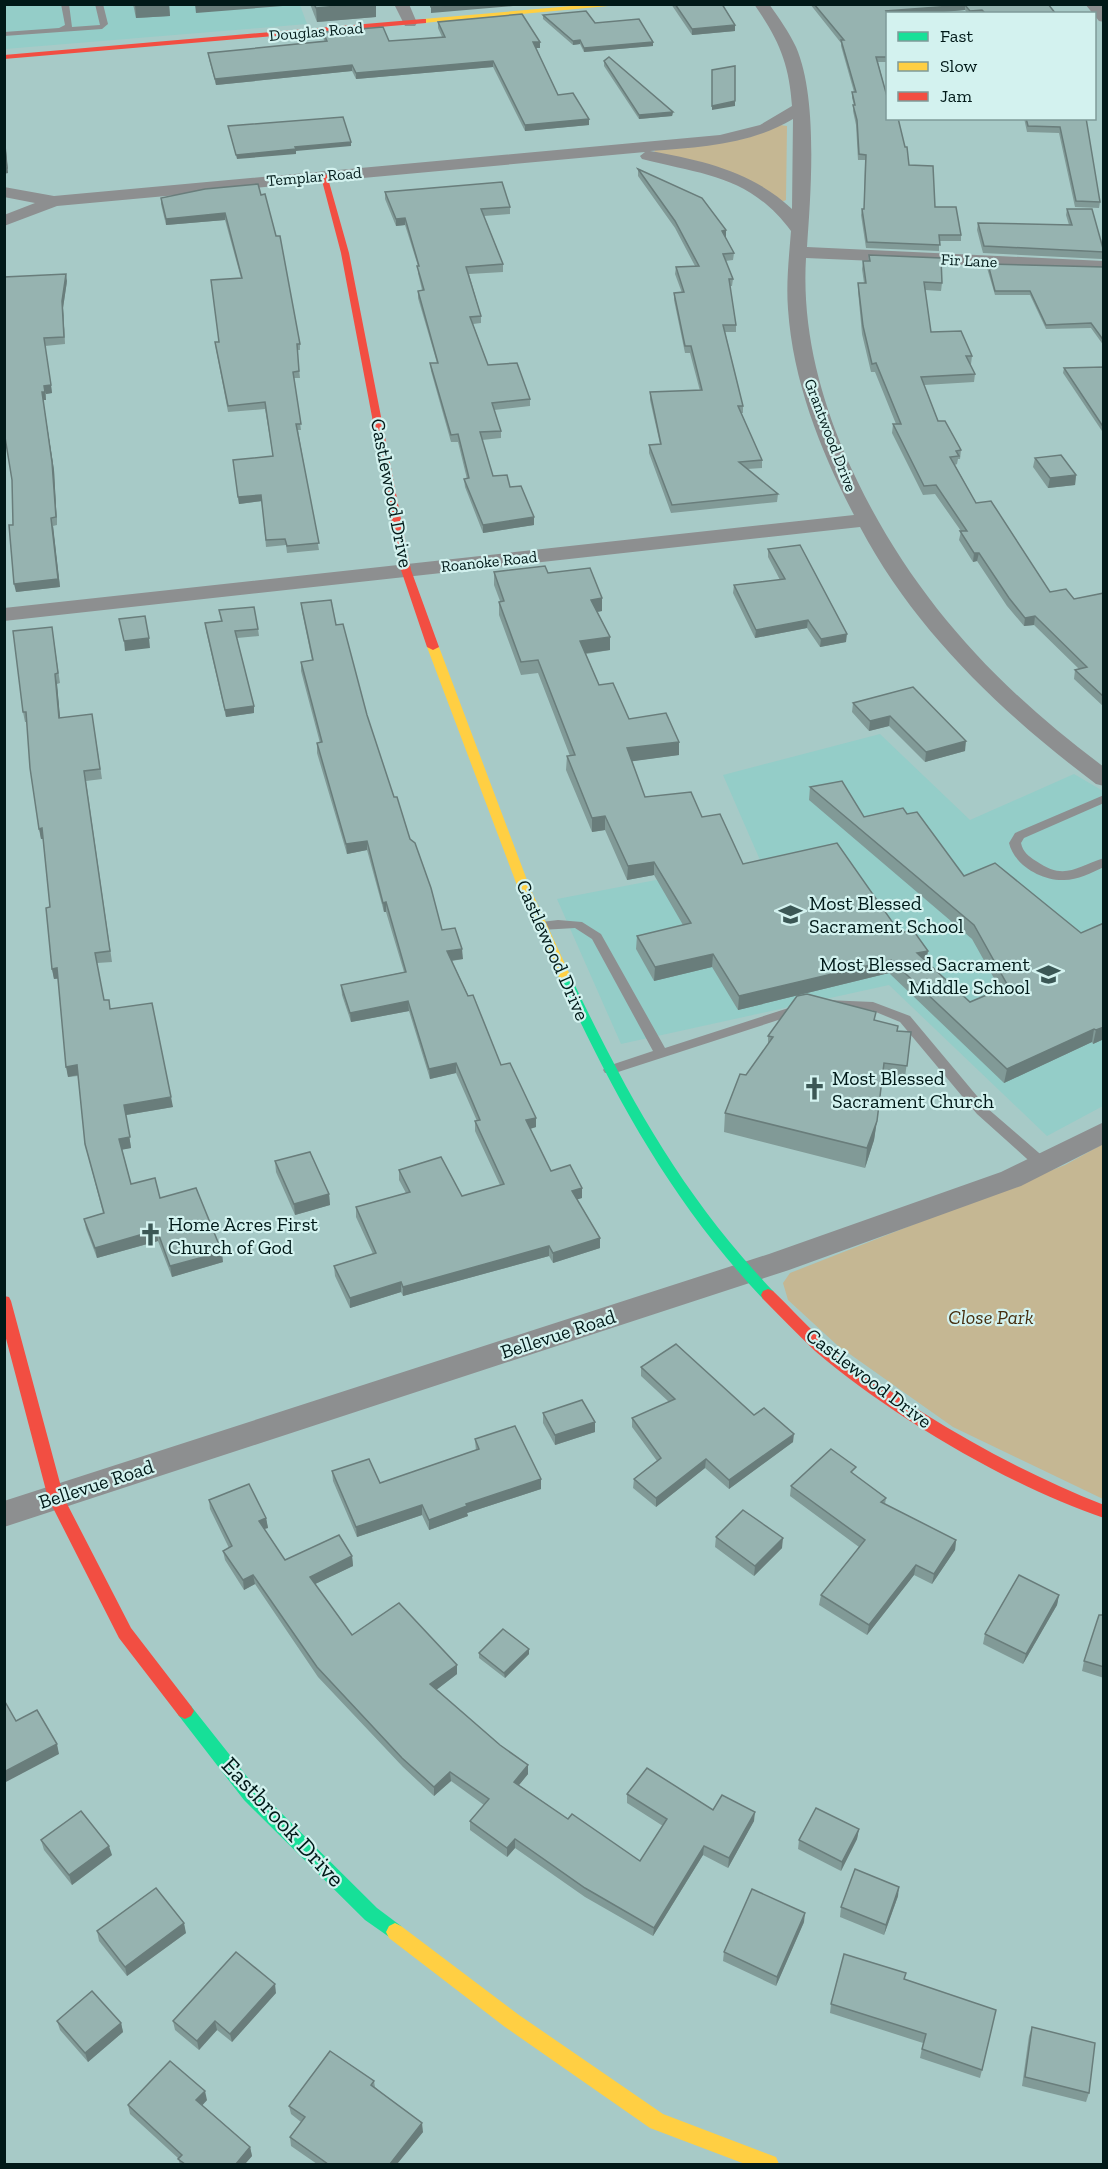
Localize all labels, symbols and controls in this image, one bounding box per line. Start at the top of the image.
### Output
legend [886,12,1096,120]
street label: Douglas Road [268,18,364,45]
text: Fast [940,25,973,47]
text: Slow [940,55,977,77]
text: Jam [940,85,972,107]
street label: Templar Road [266,163,363,190]
street label: Fir Lane [940,250,998,271]
street label: Grantwood Drive [800,376,861,494]
street label: Castlewood Drive [366,416,418,570]
street label: Roanoke Road [440,547,538,576]
street label: Castlewood Drive [511,876,595,1024]
place label: Most Blessed Sacrament School [809,891,964,938]
school or university icon: Most Blessed Sacrament School [778,901,804,927]
place label: Most Blessed Sacrament Middle School [820,952,1031,999]
school or university icon: Most Blessed Sacrament Middle School [1035,962,1061,988]
place label: Most Blessed Sacrament Church [832,1066,995,1113]
church icon: Most Blessed Sacrament Church [801,1076,827,1102]
place label: Home Acres First Church of God [168,1212,318,1259]
church icon: Home Acres First Church of God [137,1222,163,1248]
street label: Bellevue Road [497,1304,619,1364]
park label: Close Park [948,1305,1034,1329]
street label: Castlewood Drive [801,1323,937,1433]
street label: Bellevue Road [35,1454,157,1514]
street label: Eastbrook Drive [216,1751,351,1893]

